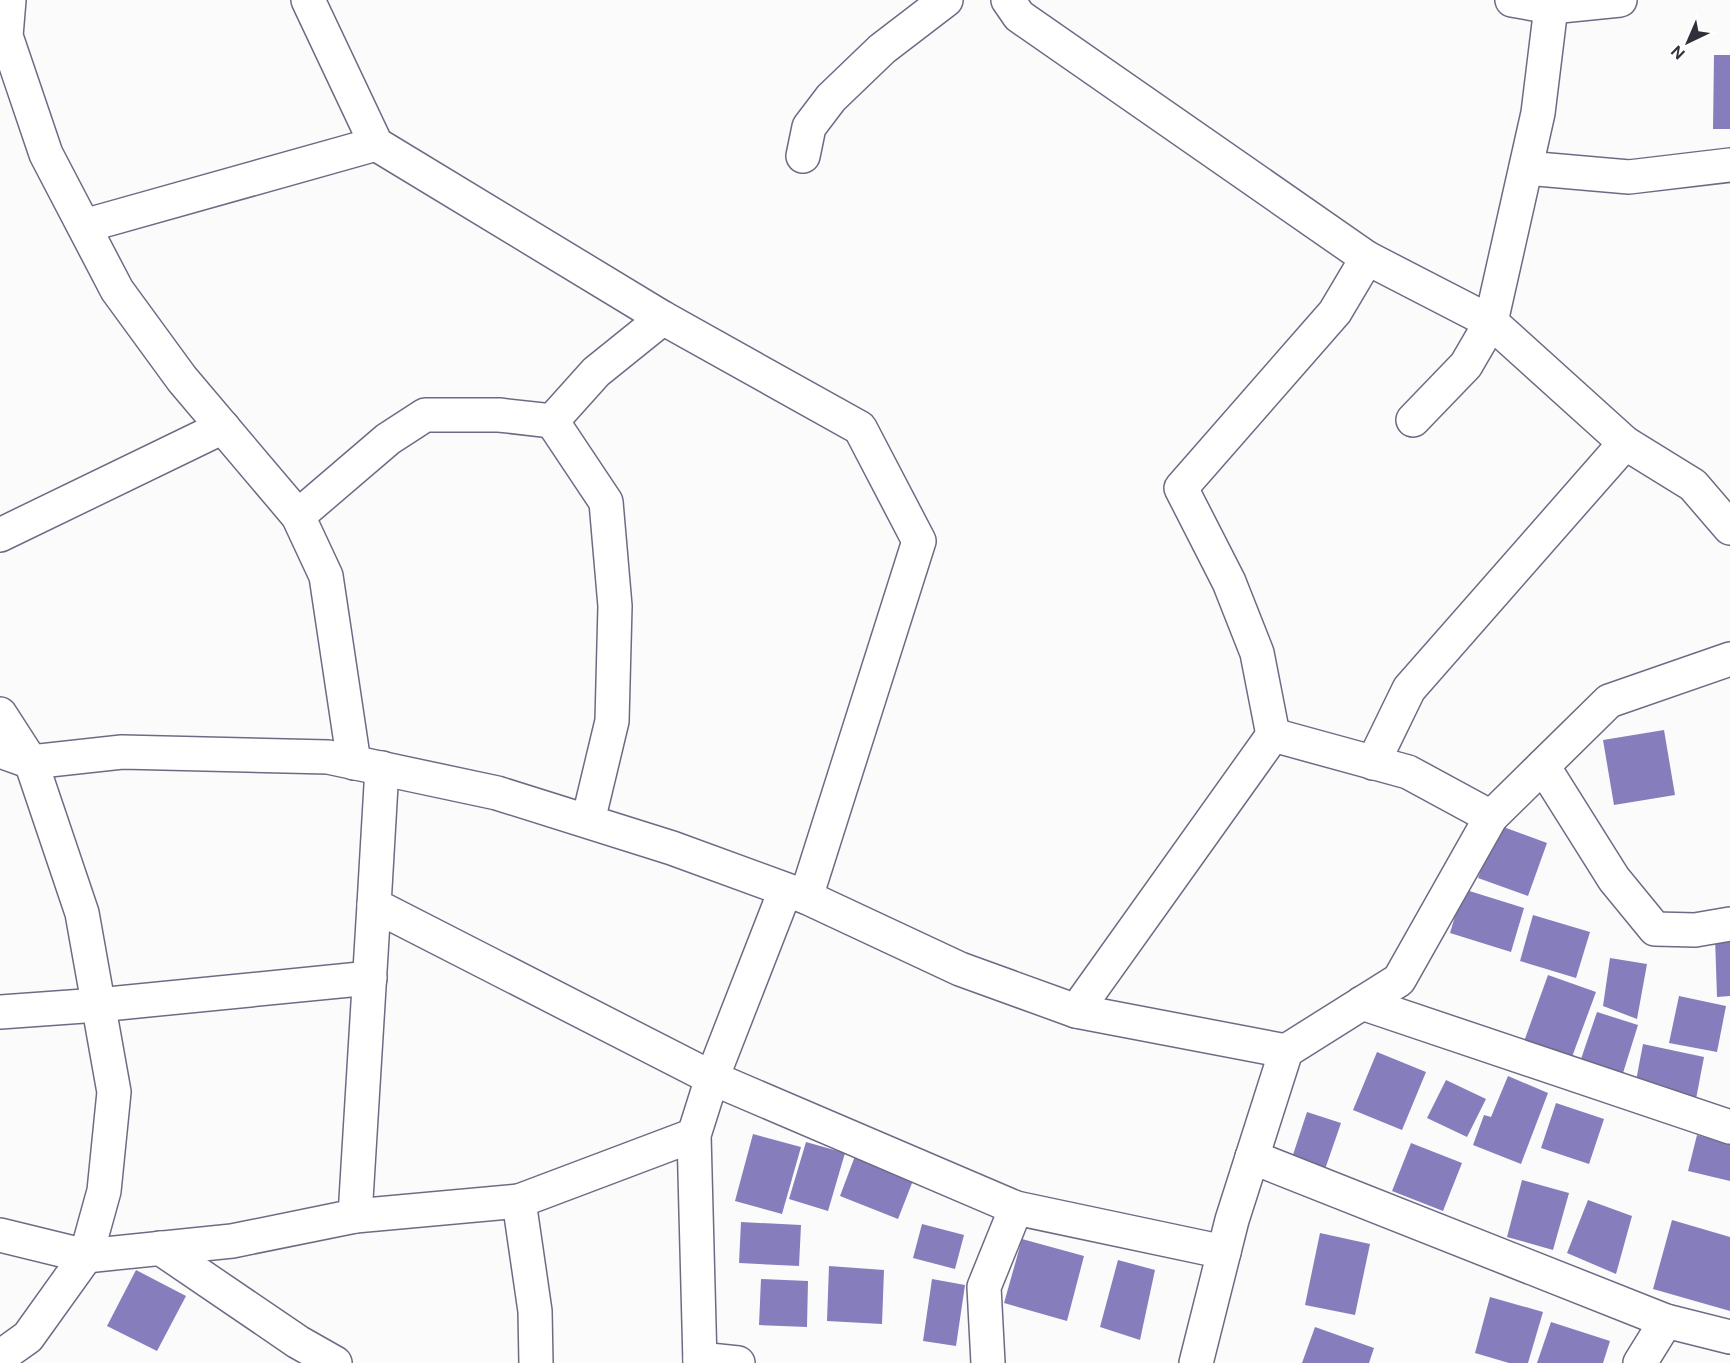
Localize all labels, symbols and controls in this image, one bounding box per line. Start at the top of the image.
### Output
north arrow [1658,12,1718,72]
text: N [1666,41,1689,64]

